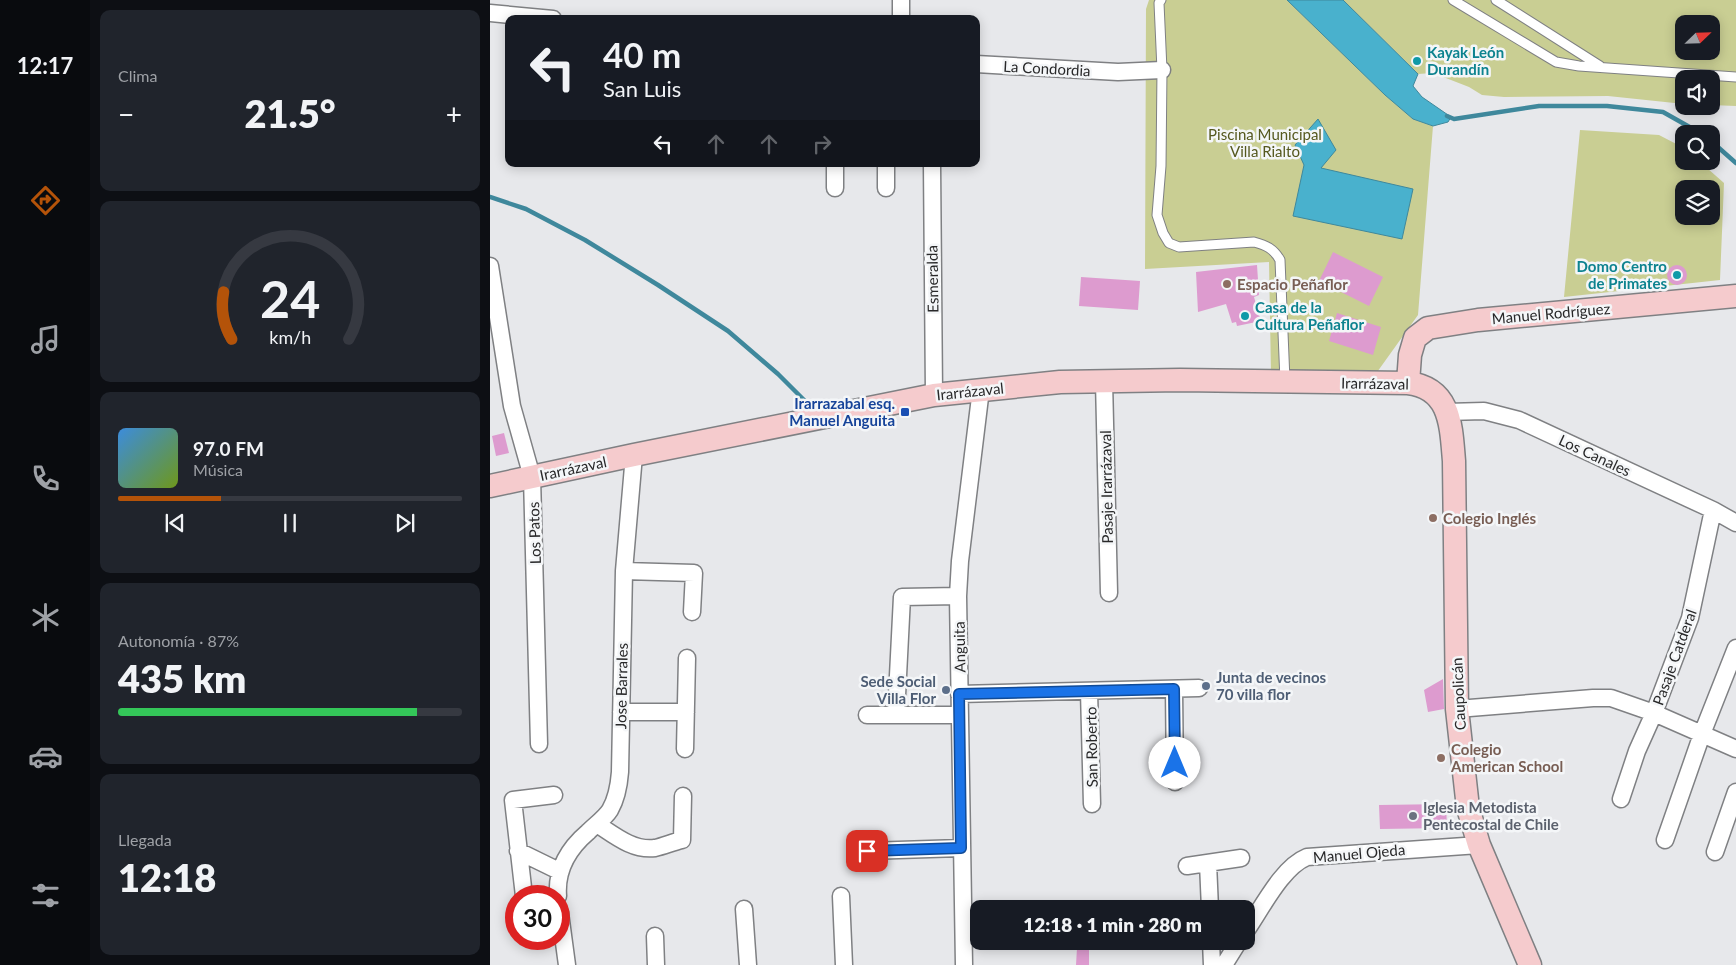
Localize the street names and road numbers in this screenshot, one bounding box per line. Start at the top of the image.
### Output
street label: La Condordia [1003,57,1091,79]
street label: Esmeralda [922,245,942,313]
street label: Manuel Rodríguez [1491,299,1611,327]
street label: Irarrázaval [1341,373,1409,393]
street label: Irarrázaval [935,379,1005,403]
street label: Pasaje Irarrázaval [1096,430,1116,544]
street label: Los Canales [1556,431,1634,479]
street label: Irarrázaval [538,452,608,484]
street label: Los Patos [524,501,544,565]
street label: Pasaje Catderal [1648,606,1700,708]
street label: Anguita [950,621,968,673]
street label: Jose Barrales [611,643,631,729]
street label: Caupolicán [1447,657,1469,731]
street label: San Roberto [1081,706,1101,788]
street label: Manuel Ojeda [1312,840,1406,866]

